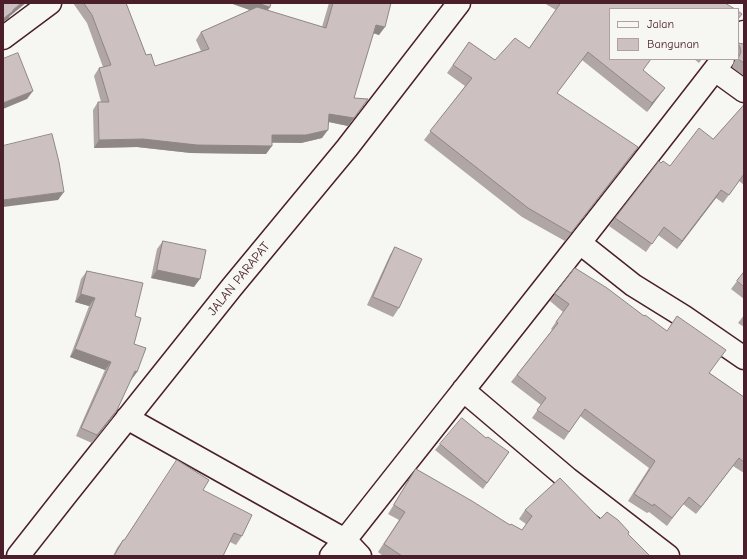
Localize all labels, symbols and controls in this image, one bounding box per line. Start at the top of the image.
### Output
legend [609,8,739,60]
text: Jalan [647,17,674,31]
text: Bangunan [647,37,699,51]
street label: JALAN PARAPAT [205,239,273,319]

